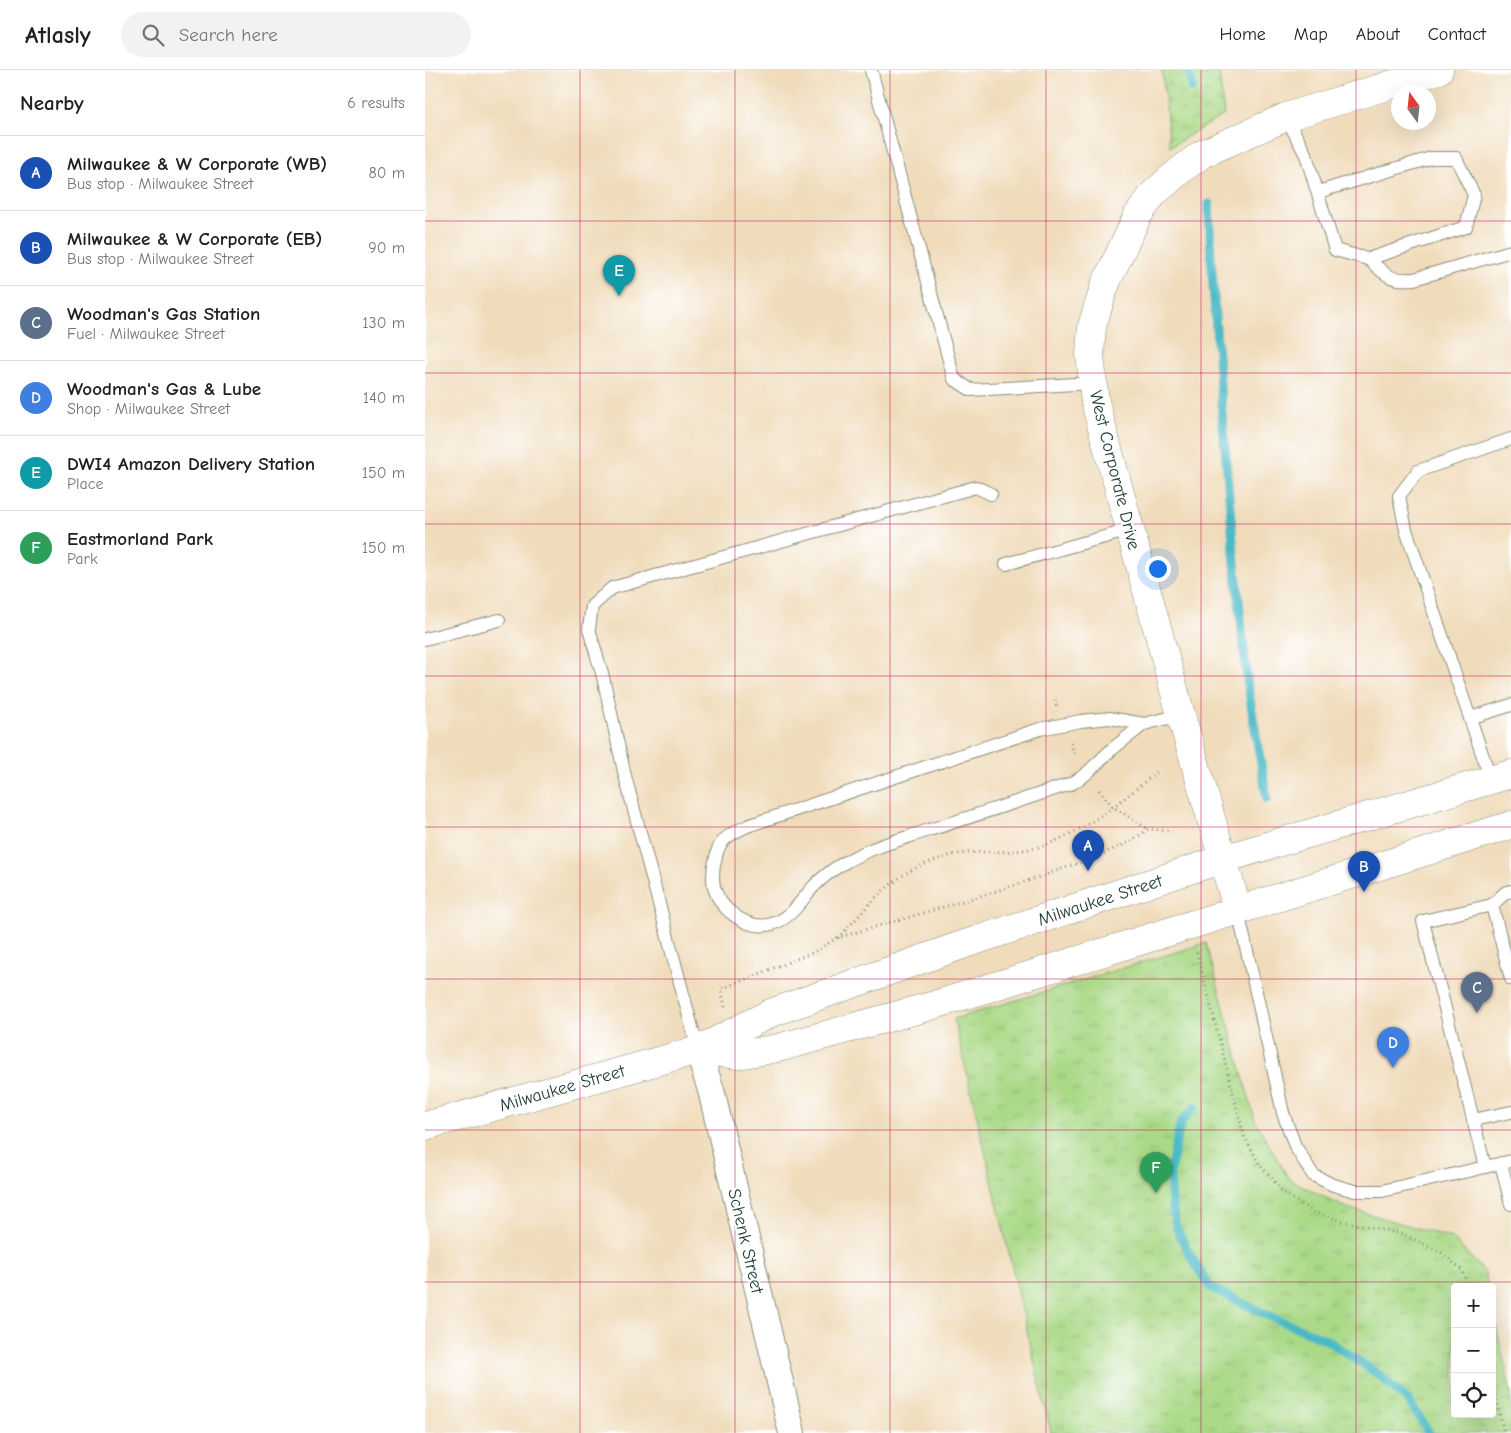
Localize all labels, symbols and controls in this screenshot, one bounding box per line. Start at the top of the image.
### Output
search box [121,12,471,57]
text: Atlasly [25,21,91,49]
icon: search [139,21,167,49]
text: Search here [179,24,278,46]
text: Home [1219,24,1266,45]
text: Map [1294,24,1328,45]
text: About [1356,24,1400,45]
text: Contact [1428,24,1486,45]
north arrow [1391,85,1436,130]
text: Nearby [20,91,84,115]
text: 6 results [347,94,405,112]
text: Milwaukee & W Corporate (WB) [67,153,327,175]
text: A [32,164,40,182]
text: 80 m [368,164,405,182]
text: Bus stop · Milwaukee Street [67,175,253,193]
text: Milwaukee & W Corporate (EB) [67,228,322,250]
text: B [31,239,41,257]
text: 90 m [368,239,405,257]
text: Bus stop · Milwaukee Street [67,250,253,268]
pin: E [603,255,635,296]
text: Woodman's Gas Station [67,303,260,325]
text: C [31,314,41,332]
text: 130 m [362,314,405,332]
text: Fuel · Milwaukee Street [67,325,225,343]
text: Woodman's Gas & Lube [67,378,261,400]
street label: West Corporate Drive [1085,388,1144,552]
text: D [31,389,41,407]
text: 140 m [363,389,405,407]
text: Shop · Milwaukee Street [67,400,230,418]
text: DWI4 Amazon Delivery Station [67,453,315,475]
text: E [31,464,41,482]
text: 150 m [362,464,405,482]
text: Place [67,475,103,493]
text: Eastmorland Park [67,528,213,550]
text: F [31,539,41,557]
text: 150 m [362,539,405,557]
text: Park [67,550,98,568]
your location [1145,556,1171,582]
pin: A [1072,830,1104,871]
pin: B [1348,851,1380,892]
street label: Milwaukee Street [1035,870,1166,930]
pin: C [1461,972,1493,1013]
pin: D [1377,1027,1409,1068]
street label: Milwaukee Street [497,1060,628,1116]
pin: F [1140,1152,1172,1193]
street label: Schenk Street [723,1187,768,1296]
map controls [1451,1283,1496,1418]
button: + [1451,1283,1496,1328]
button: − [1451,1328,1496,1373]
button: locate [1451,1373,1496,1418]

